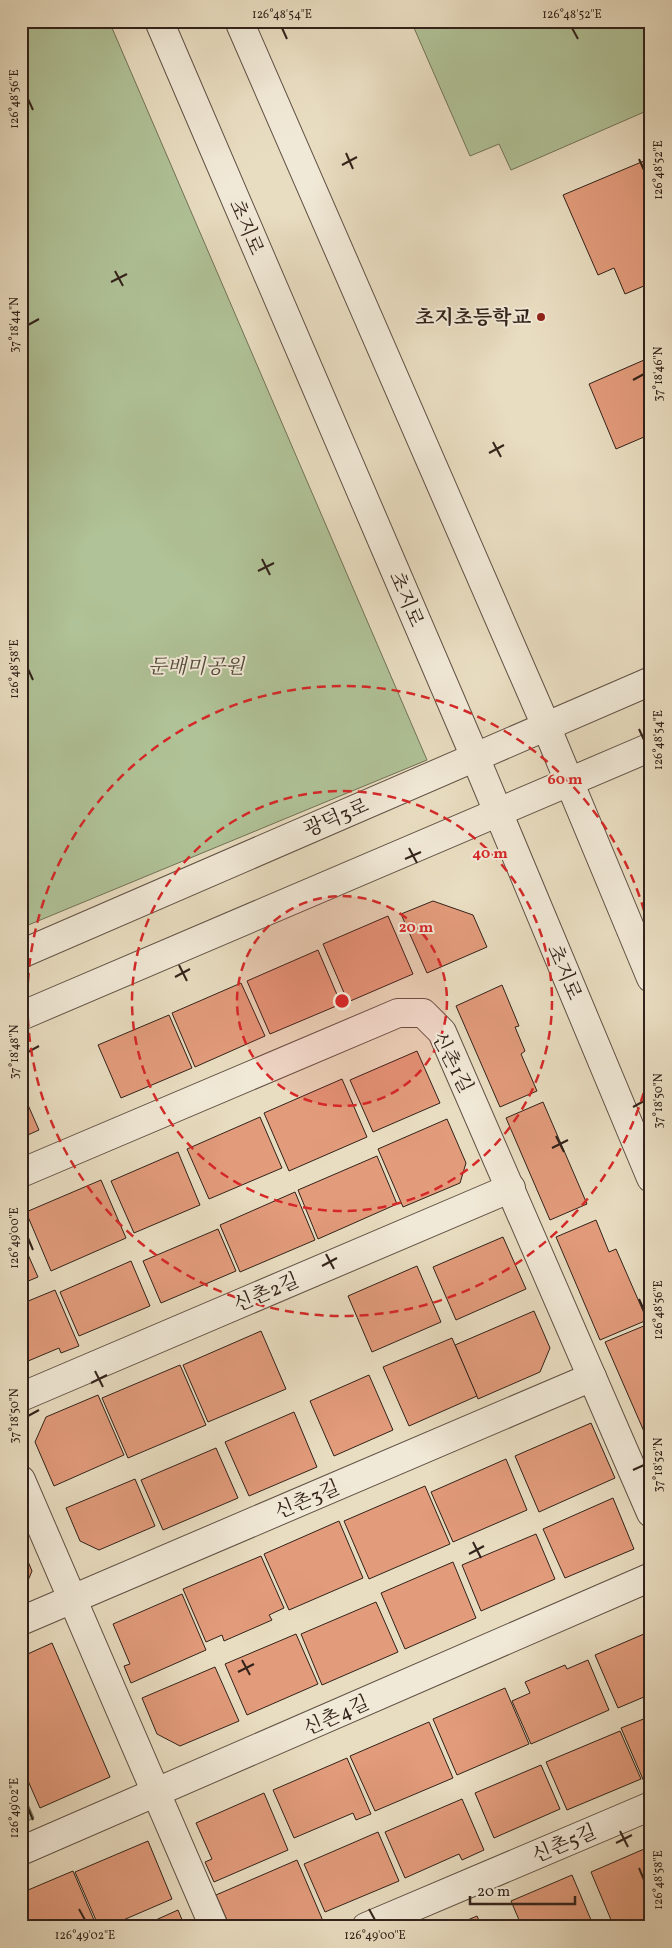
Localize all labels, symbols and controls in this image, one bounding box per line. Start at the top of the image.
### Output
text: 126°48'54"E [252,7,312,23]
text: 126°48'52"E [542,7,602,23]
text: 126°48'56"E [7,69,23,129]
text: 126°48'52"E [651,140,667,200]
street label: 초지로 [221,196,269,260]
text: 37°18'44"N [7,297,23,353]
place label: 초지초등학교 [415,305,532,333]
marker: 초지초등학교 [535,311,547,323]
text: 37°18'46"N [651,347,667,401]
street label: 초지로 [381,568,429,632]
text: 126°48'58"E [7,639,23,699]
park label: 둔배미공원 [148,654,246,682]
text: 126°48'54"E [651,710,667,770]
text: 60 m [548,770,583,791]
street label: 광덕3로 [300,793,374,845]
text: 40 m [472,844,508,865]
text: 20 m [399,918,434,939]
street label: 초지로 [539,941,587,1005]
centre of rings [333,992,351,1010]
text: 37°18'48"N [7,1025,23,1079]
street label: 신촌1길 [424,1027,479,1099]
text: 37°18'50"N [651,1073,667,1129]
text: 126°49'00"E [7,1207,23,1269]
street label: 신촌2길 [230,1268,304,1320]
text: 126°48'56"E [651,1280,667,1340]
text: 37°18'50"N [7,1388,23,1444]
text: 37°18'52"N [651,1438,667,1492]
street label: 신촌3길 [271,1475,345,1527]
street label: 신촌4길 [299,1690,374,1744]
text: 126°49'02"E [7,1778,23,1838]
street label: 신촌5길 [528,1819,601,1871]
text: 126°48'58"E [651,1850,667,1910]
scale bar [470,1873,574,1905]
text: 20 m [477,1882,510,1903]
text: 126°49'02"E [55,1928,115,1944]
text: 126°49'00"E [344,1928,406,1944]

